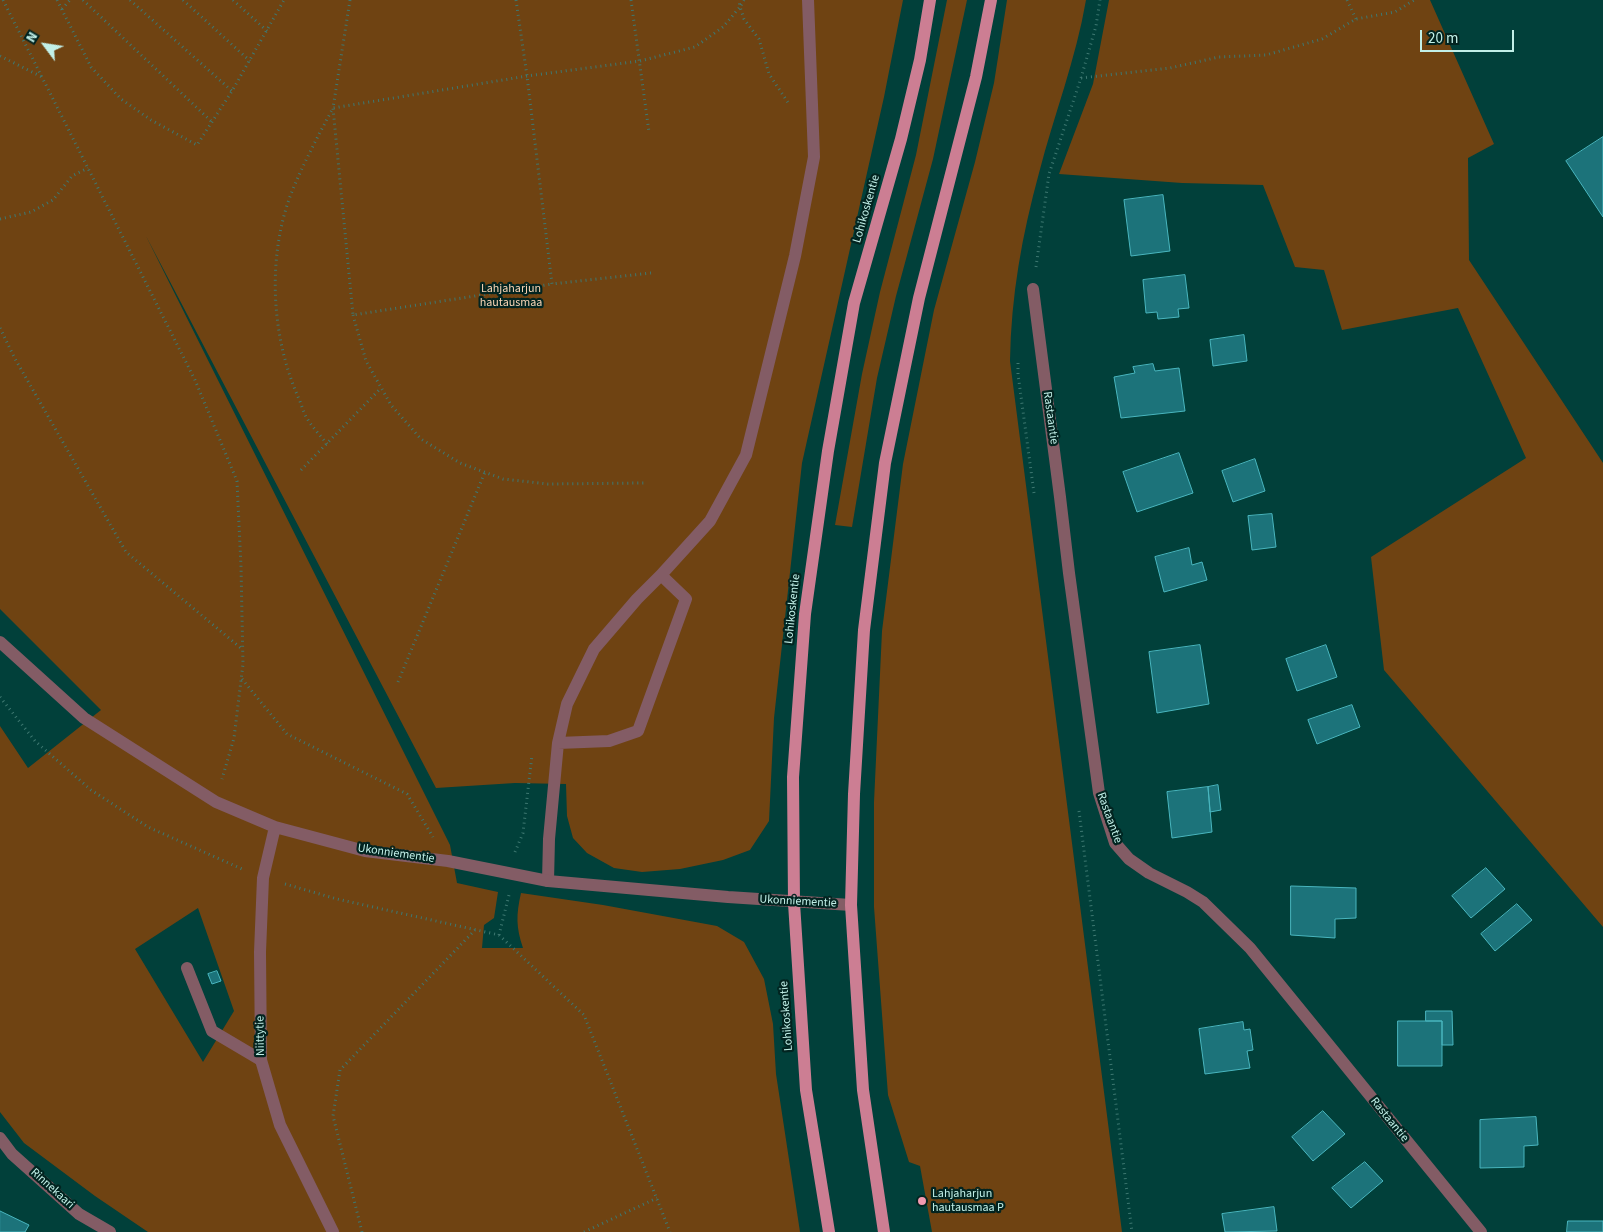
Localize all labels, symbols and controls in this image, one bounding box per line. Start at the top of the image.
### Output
north arrow [20,20,70,70]
scale bar [1423,20,1517,52]
text: N [21,28,43,46]
text: 20 m [1428,28,1458,49]
street label: Lohikoskentie [850,173,884,245]
park label: Lahjaharjun hautausmaa [480,282,542,310]
street label: Rastaantie [1039,391,1061,445]
street label: Lohikoskentie [782,573,804,645]
street label: Rastaantie [1093,791,1125,845]
street label: Ukonniementie [357,841,435,867]
street label: Ukonniementie [759,893,837,911]
street label: Lohikoskentie [777,981,797,1051]
street label: Niittytie [253,1016,269,1056]
street label: Rastaantie [1367,1095,1411,1145]
street label: Rinnekaari [27,1166,77,1212]
place label: Lahjaharjun hautausmaa P [932,1187,1004,1215]
marker: Lahjaharjun hautausmaa P [916,1195,928,1207]

